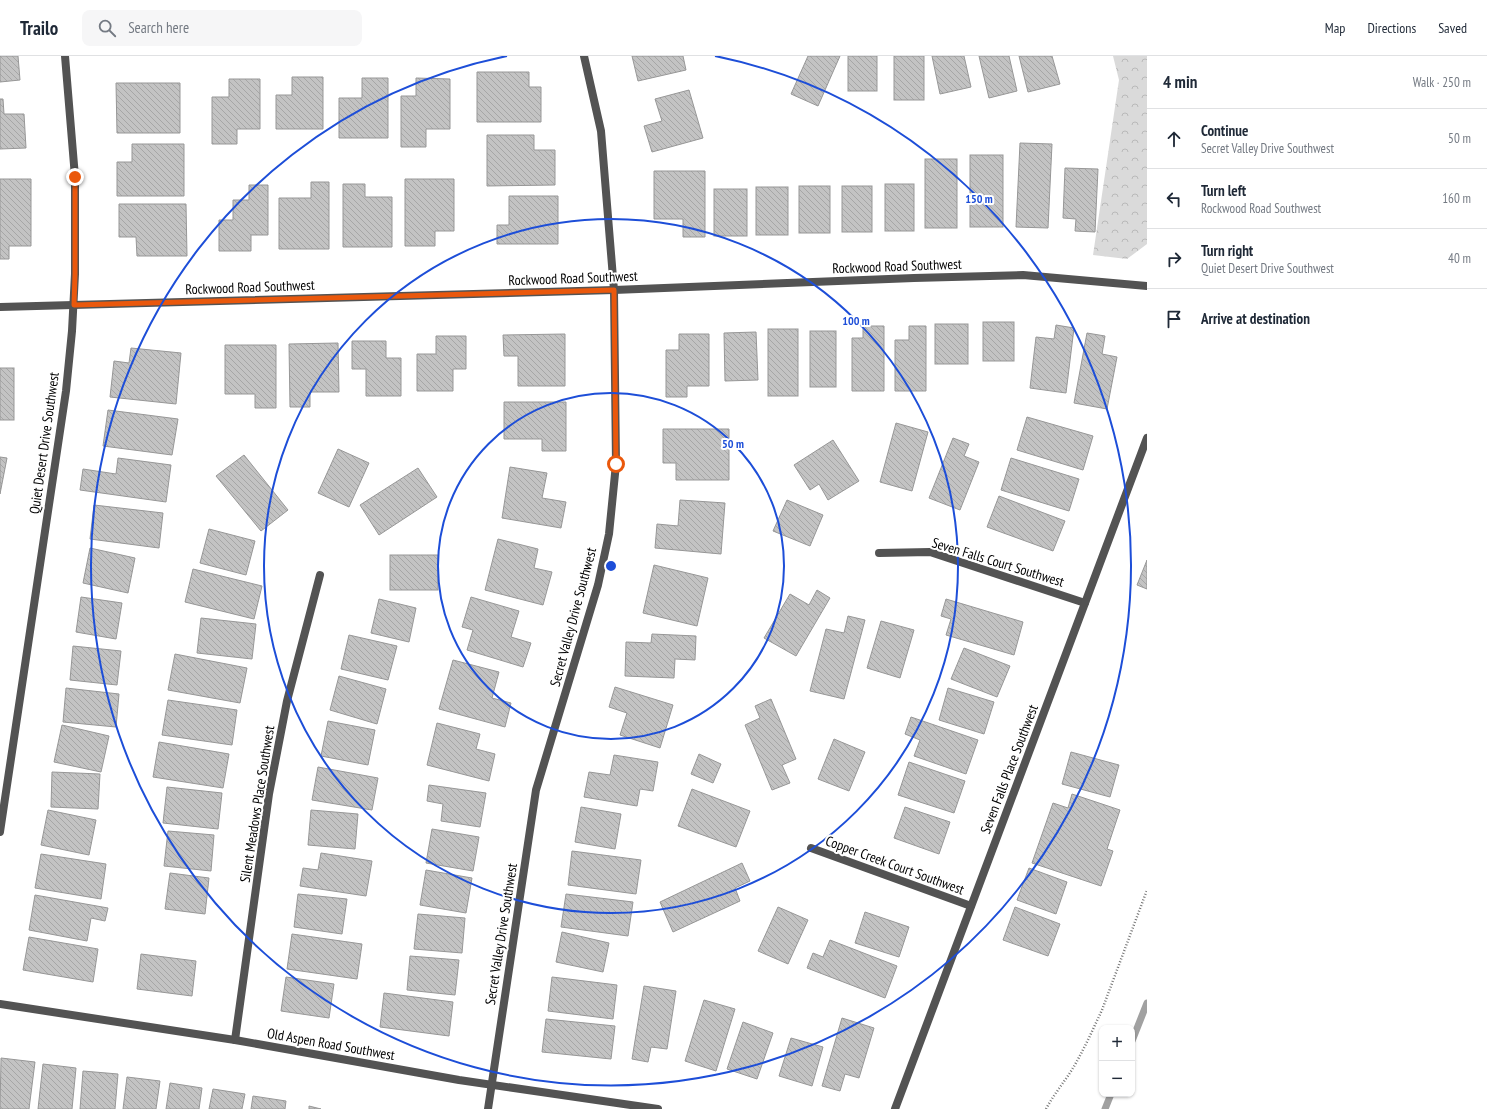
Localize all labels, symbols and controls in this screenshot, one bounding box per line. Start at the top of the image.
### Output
search box [82,10,362,46]
text: Trailo [20,16,58,40]
icon: search [96,17,118,39]
text: Search here [128,18,189,37]
text: Map [1325,19,1345,37]
text: Directions [1367,19,1416,37]
text: Saved [1438,19,1467,37]
text: 4 min [1163,71,1197,93]
text: Walk · 250 m [1413,74,1471,91]
text: Continue [1201,121,1248,140]
icon: ahead [1163,128,1185,150]
text: 50 m [1448,130,1471,147]
text: Secret Valley Drive Southwest [1201,140,1334,157]
route end [66,168,84,186]
text: Turn left [1201,181,1246,200]
icon: left [1163,188,1185,210]
text: 160 m [1442,190,1471,207]
text: 150 m [965,191,993,206]
text: Rockwood Road Southwest [1201,200,1321,217]
text: Turn right [1201,241,1253,260]
icon: right [1163,248,1185,270]
text: 40 m [1448,250,1471,267]
street label: Rockwood Road Southwest [832,255,962,277]
text: Quiet Desert Drive Southwest [1201,260,1334,277]
street label: Rockwood Road Southwest [508,267,638,289]
street label: Rockwood Road Southwest [185,276,315,298]
icon: arrive [1163,308,1185,330]
text: Arrive at destination [1201,309,1310,328]
text: 100 m [842,313,870,328]
street label: Quiet Desert Drive Southwest [25,371,63,515]
text: 50 m [722,436,744,451]
route start [607,455,625,473]
street label: Seven Falls Court Southwest [930,533,1066,591]
street label: Secret Valley Drive Southwest [546,545,600,688]
centre of rings [604,559,618,573]
street label: Seven Falls Place Southwest [976,702,1042,836]
street label: Silent Meadows Place Southwest [236,724,278,884]
street label: Copper Creek Court Southwest [823,832,967,899]
street label: Secret Valley Drive Southwest [481,862,521,1006]
street label: Old Aspen Road Southwest [266,1024,396,1064]
map controls [1099,1025,1135,1097]
button: + [1099,1025,1135,1061]
button: − [1099,1061,1135,1097]

